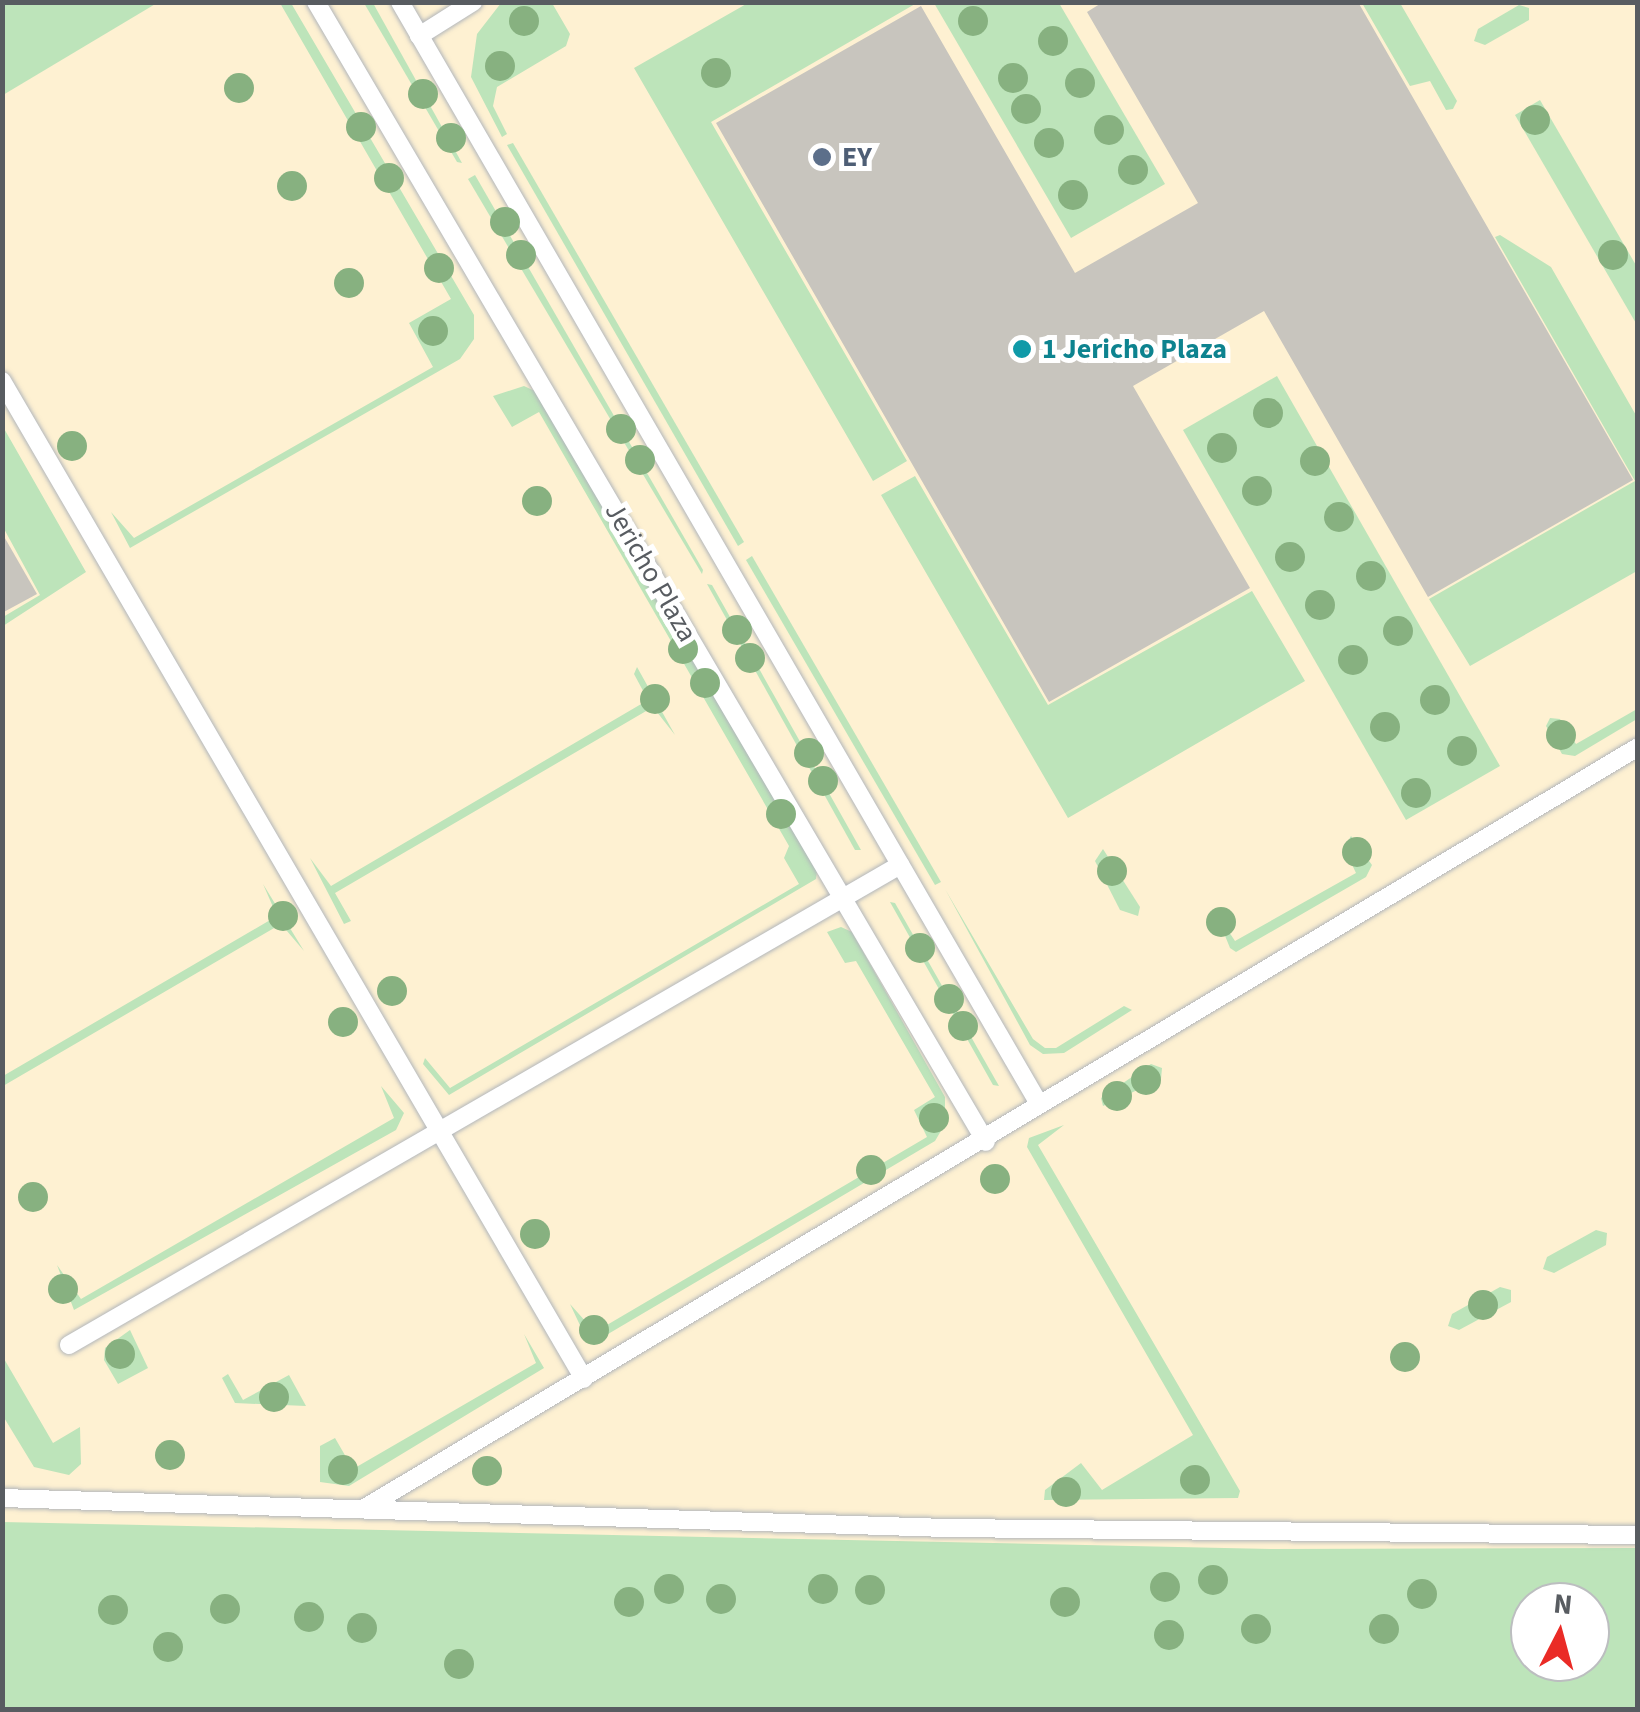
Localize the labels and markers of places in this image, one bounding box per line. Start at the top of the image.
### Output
place label: EY [842,140,872,174]
marker: EY [811,146,833,168]
place label: 1 Jericho Plaza [1042,332,1227,366]
marker: 1 Jericho Plaza [1011,338,1033,360]

